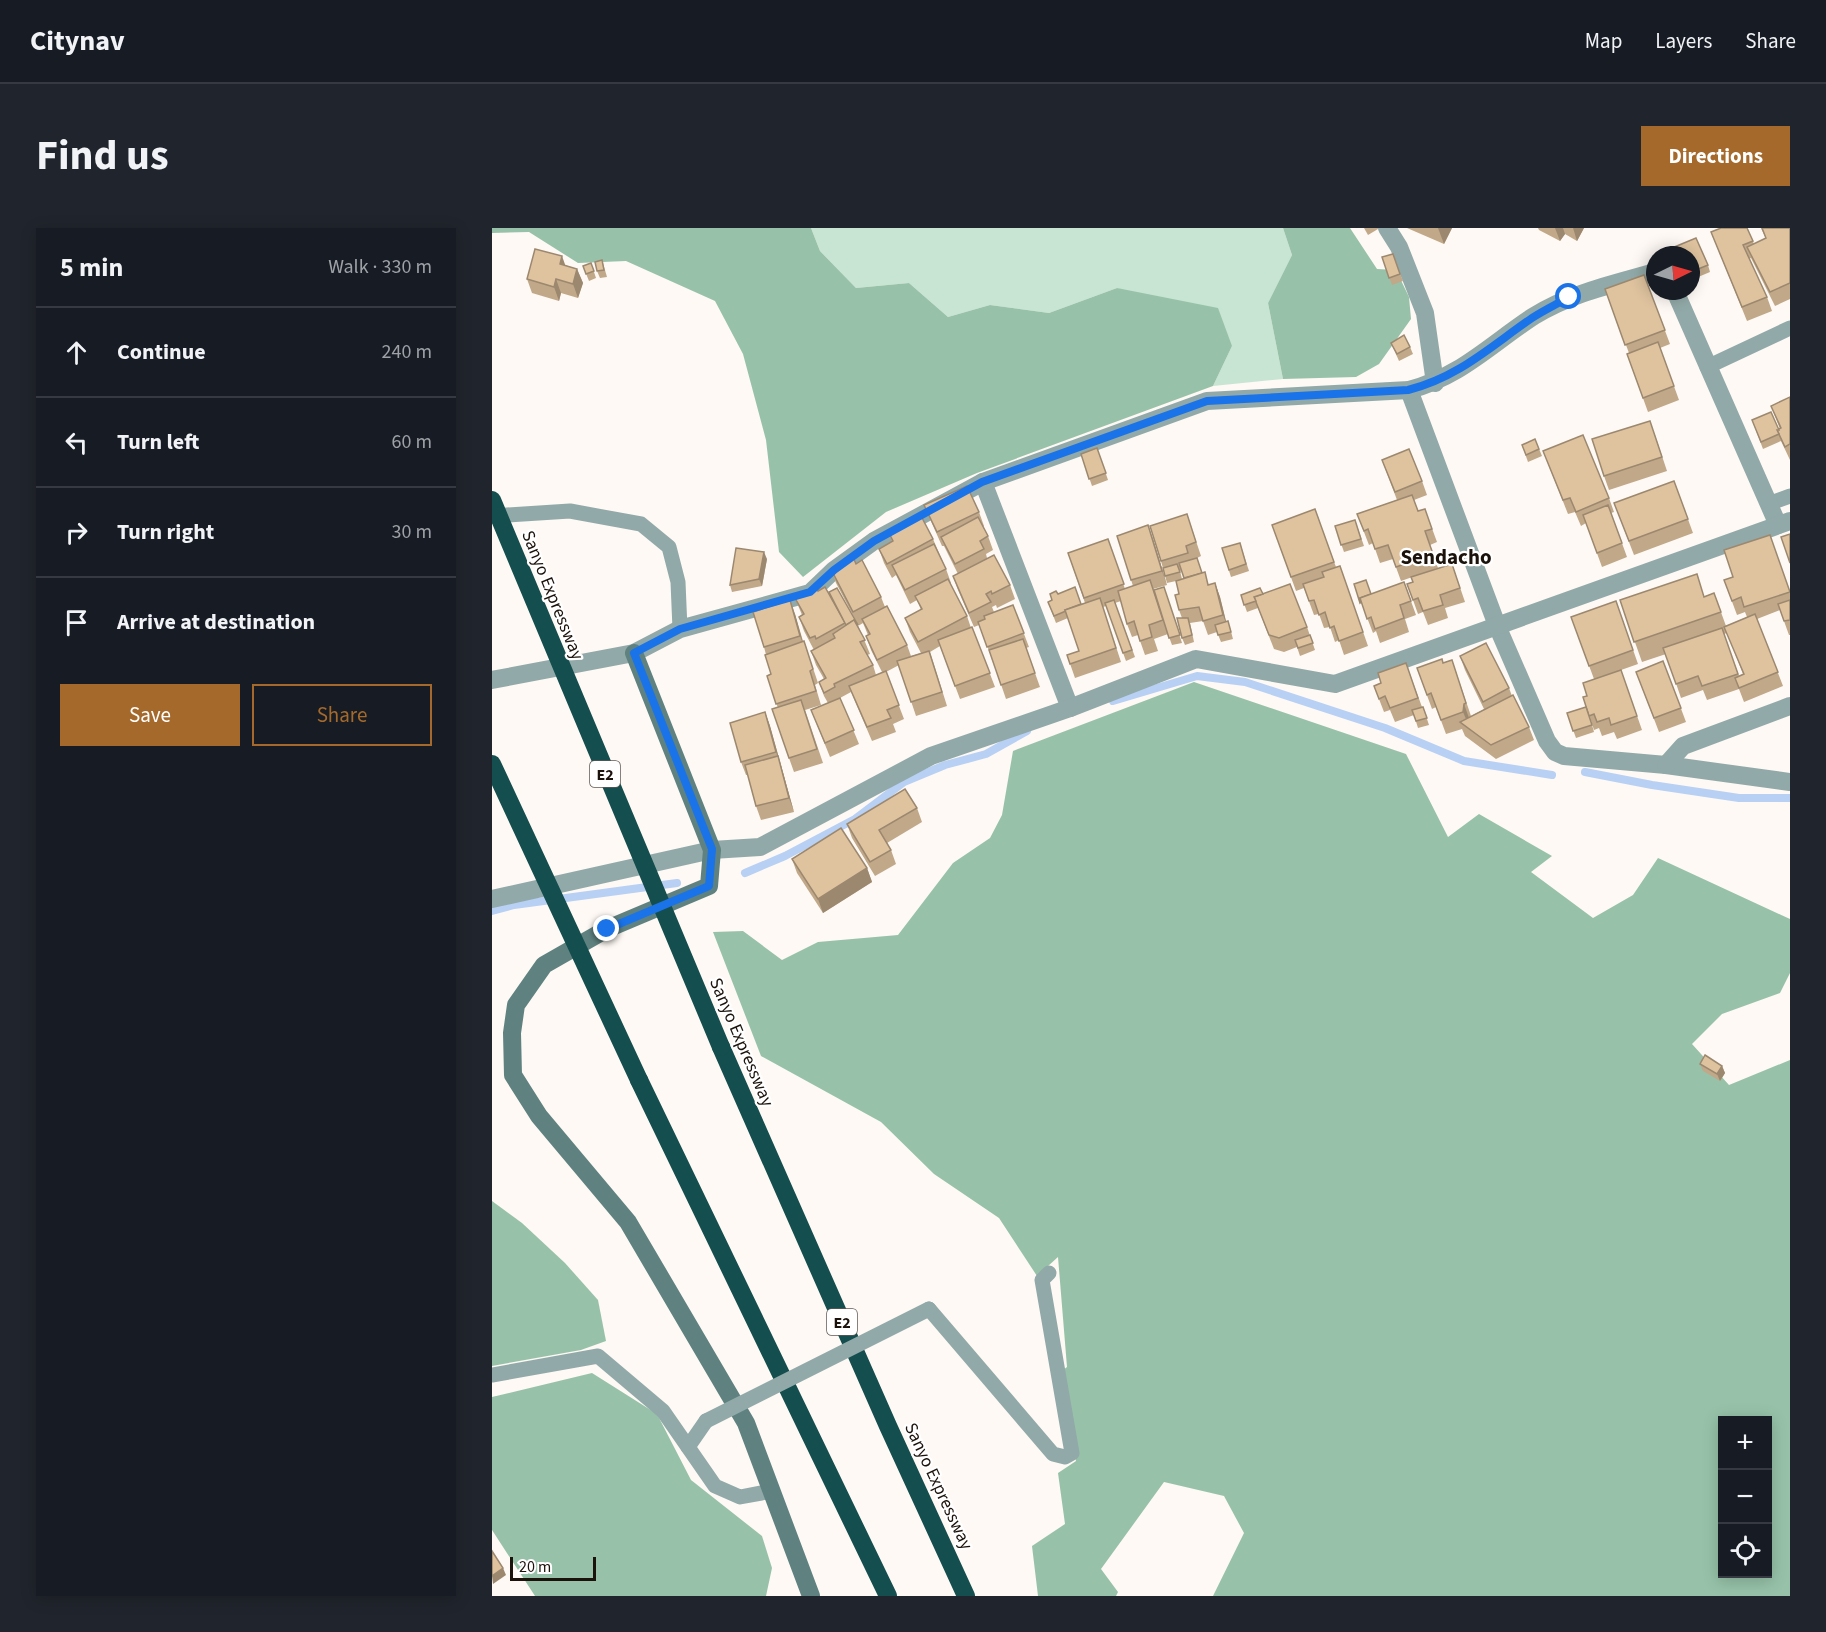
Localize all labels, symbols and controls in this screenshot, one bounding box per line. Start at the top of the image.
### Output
text: Citynav [30,21,125,61]
text: Map [1585,26,1622,56]
text: Layers [1655,26,1712,56]
text: Share [1745,26,1796,56]
text: Find us [36,126,169,186]
button: Directions [1641,126,1790,186]
north arrow [1646,246,1700,300]
text: 5 min [60,249,123,286]
text: Walk · 330 m [328,253,432,281]
route start [1555,283,1581,309]
icon: ahead [60,336,93,369]
text: Continue [117,336,206,368]
text: 240 m [382,338,432,366]
icon: left [60,426,93,459]
text: Turn left [117,426,199,458]
text: 60 m [392,428,432,456]
icon: right [60,516,93,549]
text: Turn right [117,516,214,548]
text: 30 m [392,518,432,546]
street label: Sanyo Expressway [515,527,590,664]
district label: Sendacho [1400,542,1492,572]
icon: arrive [60,606,93,639]
text: Arrive at destination [117,606,315,638]
button: Save [60,684,240,746]
button: Share [252,684,432,746]
road number: E2 [590,761,620,787]
route end [593,915,619,941]
street label: Sanyo Expressway [703,974,780,1111]
road number: E2 [827,1309,857,1335]
map controls [1718,1416,1772,1578]
button: + [1718,1416,1772,1470]
street label: Sanyo Expressway [898,1419,979,1554]
button: − [1718,1470,1772,1524]
button: locate [1718,1524,1772,1578]
scale bar [510,1554,596,1582]
text: 20 m [519,1556,551,1578]

